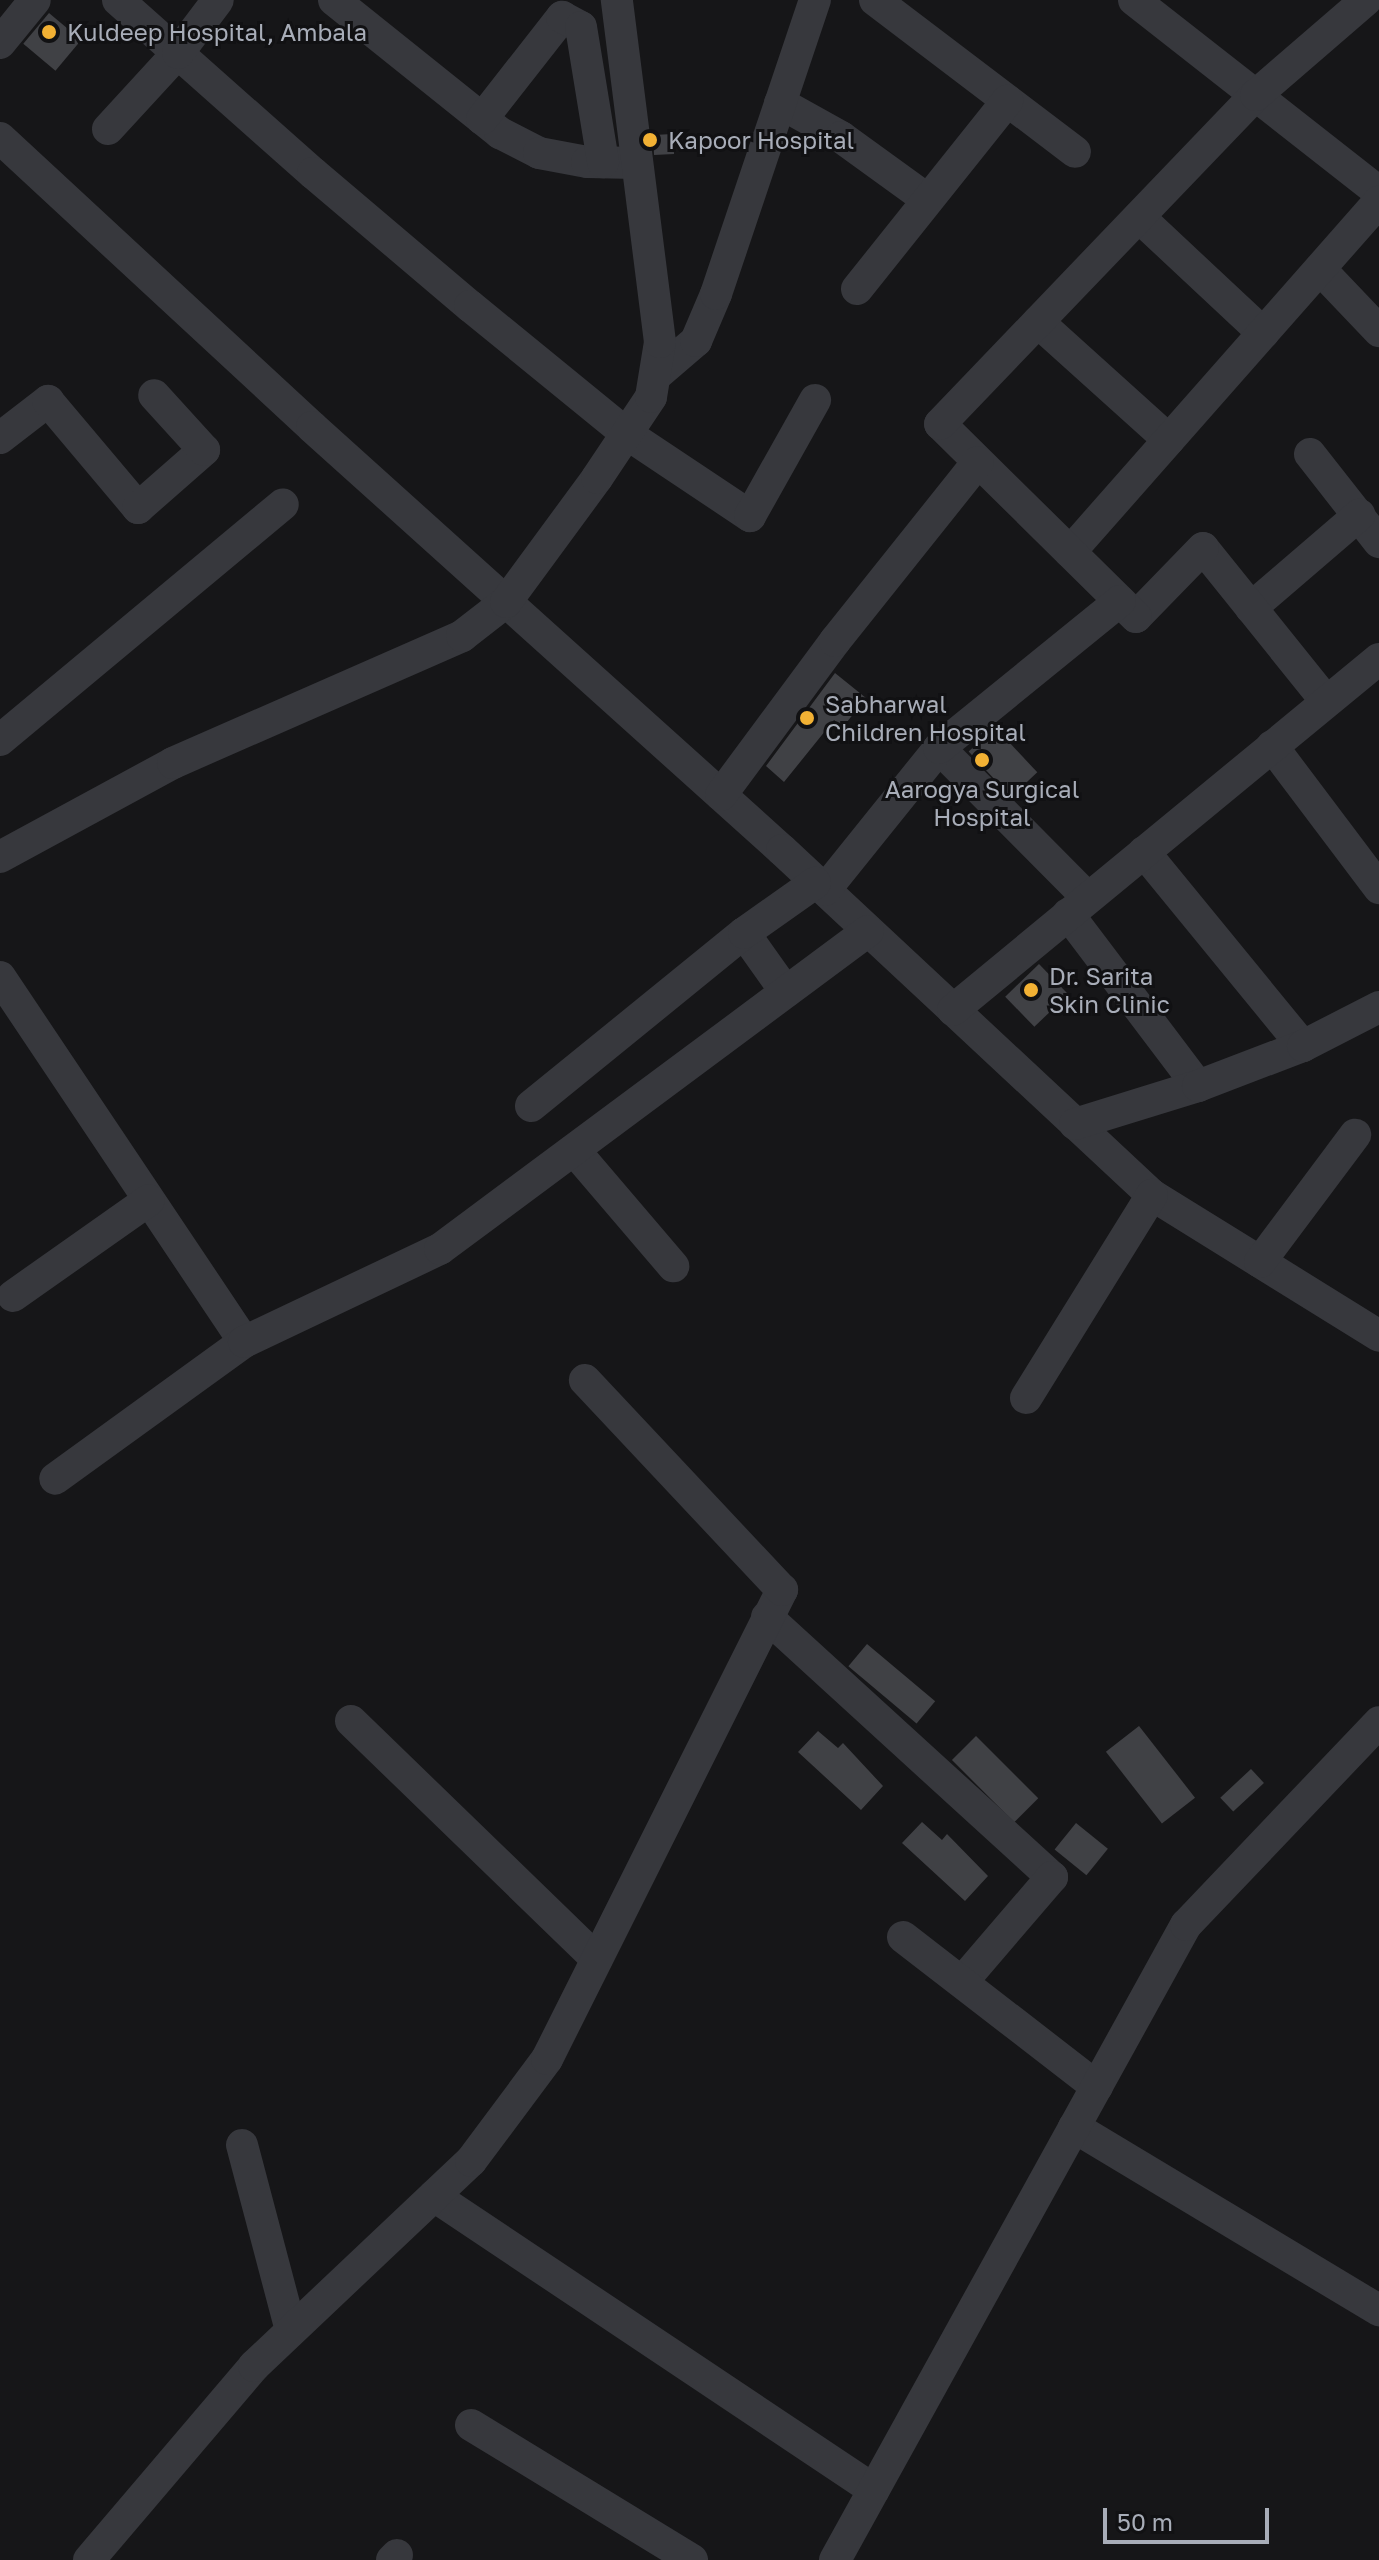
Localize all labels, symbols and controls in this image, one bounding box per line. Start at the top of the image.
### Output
place label: Kuldeep Hospital, Ambala [67,18,367,46]
marker: Kuldeep Hospital, Ambala [38,21,60,43]
place label: Kapoor Hospital [668,126,854,154]
marker: Kapoor Hospital [639,129,661,151]
place label: Sabharwal Children Hospital [825,690,1026,746]
marker: Sabharwal Children Hospital [796,707,818,729]
marker: Aarogya Surgical Hospital [971,749,993,771]
place label: Aarogya Surgical Hospital [885,775,1079,831]
place label: Dr. Sarita Skin Clinic [1049,962,1170,1018]
marker: Dr. Sarita Skin Clinic [1020,979,1042,1001]
scale bar [1107,2492,1273,2542]
text: 50 m [1117,2507,1173,2536]

